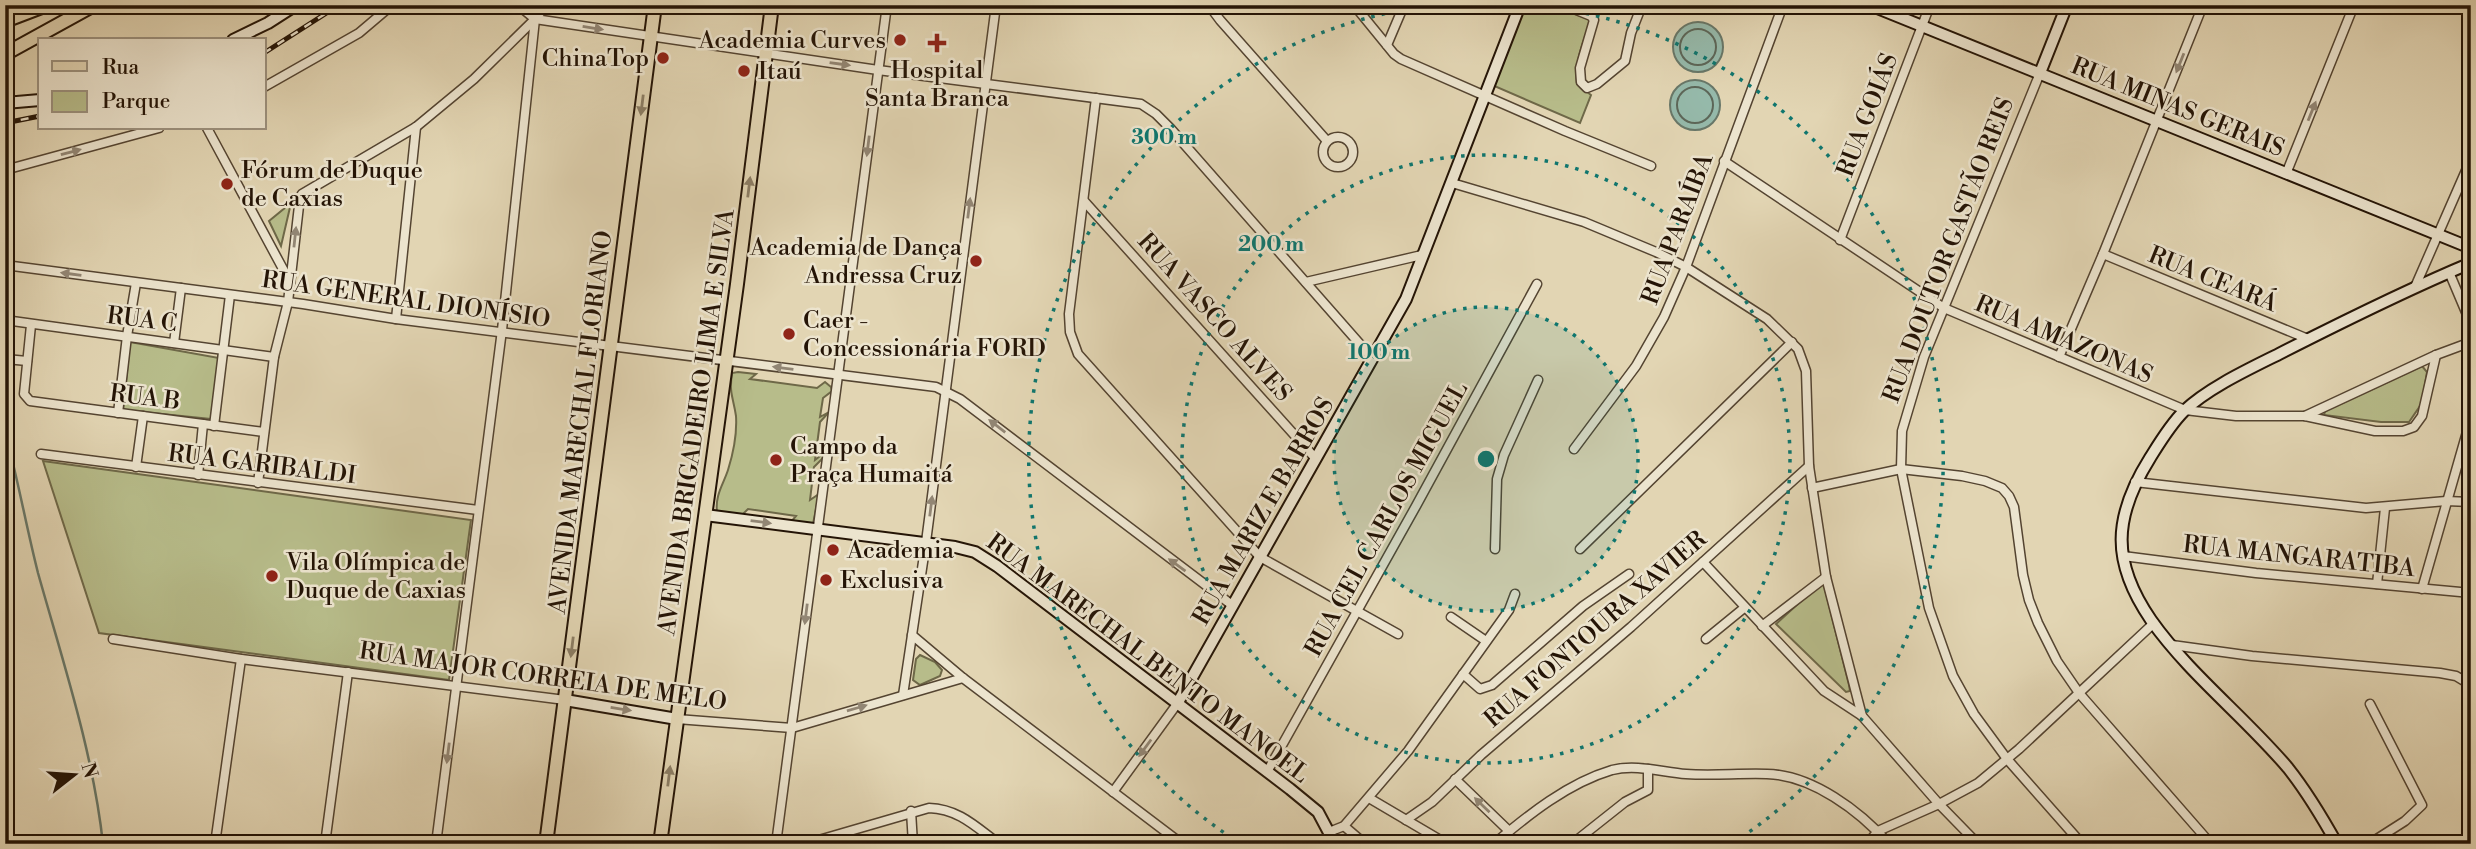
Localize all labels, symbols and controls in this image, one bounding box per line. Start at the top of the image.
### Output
one-way arrow [582,23,604,34]
place label: Academia Curves [697,26,886,56]
marker: Academia Curves [892,32,908,48]
marker: Hospital Santa Branca [927,33,947,53]
legend [38,38,266,130]
place label: ChinaTop [542,44,649,74]
street label: RUA GOIÁS [1830,49,1905,181]
marker: ChinaTop [655,50,671,66]
street label: RUA MINAS GERAIS [2067,51,2289,164]
one-way arrow [2174,53,2185,74]
text: Rua [102,55,139,81]
place label: Hospital Santa Branca [865,56,1010,114]
place label: Itaú [758,57,802,87]
one-way arrow [829,59,851,70]
marker: Itaú [736,63,752,79]
text: Parque [102,89,170,115]
street label: RUA DOUTOR GASTÃO REIS [1876,93,2021,407]
one-way arrow [637,94,648,116]
one-way arrow [2306,100,2317,121]
text: 300 m [1131,125,1197,151]
one-way arrow [863,135,874,157]
one-way arrow [60,146,82,157]
street label: RUA PARAÍBA [1634,149,1721,309]
place label: Fórum de Duque de Caxias [241,156,423,214]
one-way arrow [744,175,755,197]
marker: Fórum de Duque de Caxias [219,176,235,192]
one-way arrow [963,197,974,219]
street label: AVENIDA BRIGADEIRO LIMA E SILVA [652,207,742,638]
one-way arrow [289,226,300,248]
street label: RUA VASCO ALVES [1131,227,1298,408]
street label: AVENIDA MARECHAL FLORIANO [542,229,619,616]
text: 200 m [1238,232,1304,258]
place label: Academia de Dança Andressa Cruz [749,233,963,291]
street label: RUA CEARÁ [2144,240,2282,320]
marker: Academia de Dança Andressa Cruz [968,253,984,269]
street label: RUA GENERAL DIONÍSIO [260,264,552,335]
one-way arrow [59,268,81,279]
street label: RUA AMAZONAS [1970,289,2157,391]
street label: RUA C [105,301,179,339]
place label: Caer - Concessionária FORD [803,306,1046,364]
marker: Caer - Concessionária FORD [781,326,797,342]
text: 100 m [1348,340,1410,366]
one-way arrow [771,362,793,373]
street label: RUA CEL CARLOS MIGUEL [1299,377,1475,662]
street label: RUA B [108,379,182,417]
street label: RUA MARIZ E BARROS [1186,392,1341,631]
one-way arrow [988,419,1006,434]
place label: Campo da Praça Humaitá [790,432,954,490]
street label: RUA GARIBALDI [166,439,358,491]
centre of rings [1474,447,1498,471]
marker: Campo da Praça Humaitá [768,452,784,468]
one-way arrow [925,495,936,517]
one-way arrow [750,516,772,527]
street label: RUA FONTOURA XAVIER [1478,524,1714,735]
street label: RUA MARECHAL BENTO MANOEL [980,528,1315,790]
street label: RUA MANGARATIBA [2181,530,2417,584]
place label: Academia [846,536,955,566]
marker: Academia [825,542,841,558]
place label: Vila Olímpica de Duque de Caxias [285,548,466,606]
one-way arrow [1168,558,1186,572]
place label: Exclusiva [840,566,944,596]
marker: Vila Olímpica de Duque de Caxias [264,568,280,584]
marker: Exclusiva [818,572,834,588]
one-way arrow [801,603,812,625]
street label: RUA MAJOR CORREIA DE MELO [357,636,729,718]
one-way arrow [566,636,577,658]
one-way arrow [847,703,868,713]
one-way arrow [610,704,632,715]
one-way arrow [1139,739,1153,757]
north arrow [38,740,108,810]
one-way arrow [442,742,453,764]
text: N [76,760,103,781]
one-way arrow [664,765,675,787]
one-way arrow [1473,797,1491,813]

